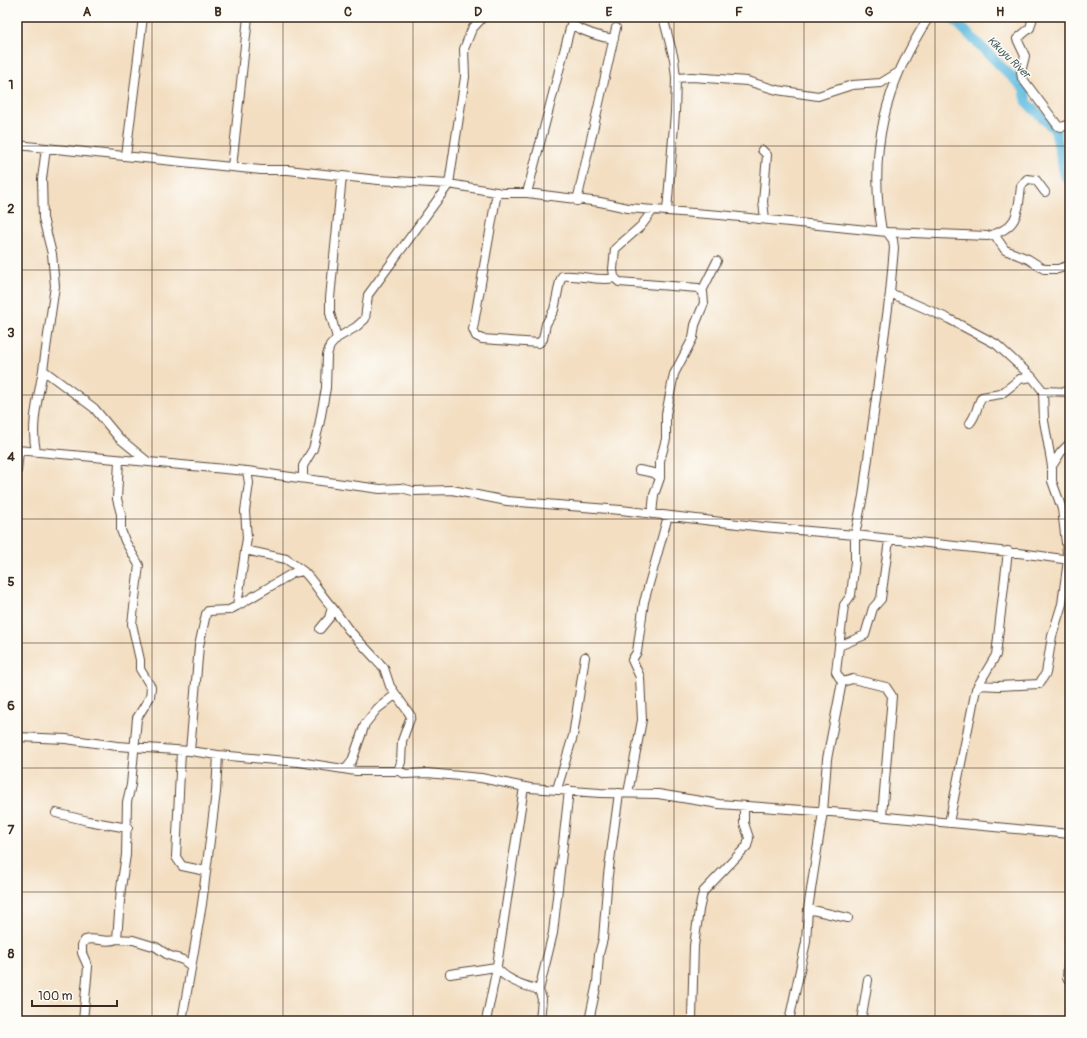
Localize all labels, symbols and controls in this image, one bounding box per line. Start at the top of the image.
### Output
text: A [83,4,92,20]
text: B [214,4,222,20]
text: C [344,4,352,20]
text: D [474,4,482,20]
text: E [606,4,613,20]
text: F [735,4,743,20]
text: G [865,4,874,20]
text: H [996,4,1004,20]
water label: Kikuyu River [985,34,1034,82]
text: 1 [8,77,14,93]
text: 2 [7,201,15,217]
text: 3 [7,325,15,341]
text: 4 [7,449,15,465]
text: 5 [7,574,15,590]
text: 6 [7,698,15,714]
text: 7 [8,822,15,838]
text: 8 [8,946,15,962]
scale bar [32,982,117,1008]
text: 100 m [38,989,73,1004]

